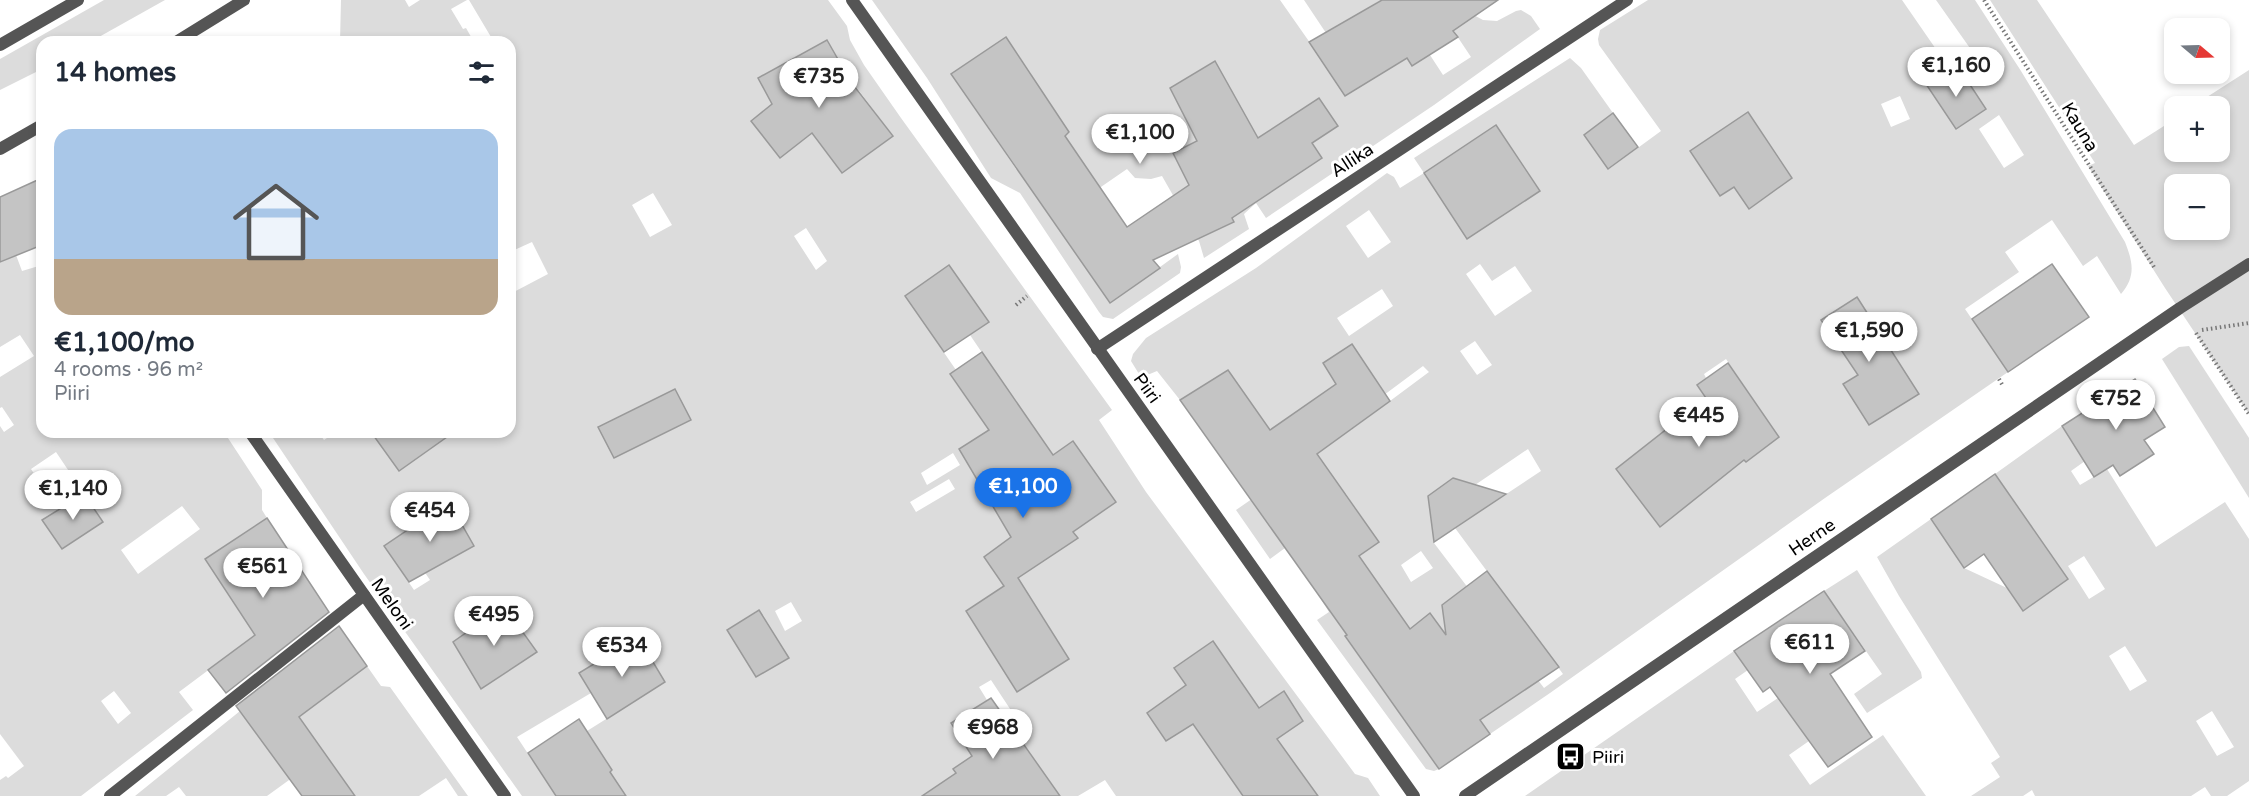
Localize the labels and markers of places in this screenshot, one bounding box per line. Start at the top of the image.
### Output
pin: €1,160 [1907,47,2005,98]
pin: €735 [783,58,855,109]
pin: €1,100 [1091,114,1189,165]
pin: €1,590 [1820,312,1918,363]
pin: €752 [2080,380,2152,431]
pin: €445 [1663,397,1735,448]
pin: €1,100 [974,468,1072,519]
pin: €1,140 [24,470,122,521]
pin: €454 [394,492,466,543]
pin: €561 [227,548,299,599]
pin: €495 [458,596,530,647]
pin: €611 [1774,624,1846,675]
pin: €534 [586,627,658,678]
pin: €968 [957,709,1029,760]
bus stop icon: Piiri [1555,741,1587,773]
place label: Piiri [1592,746,1624,768]

